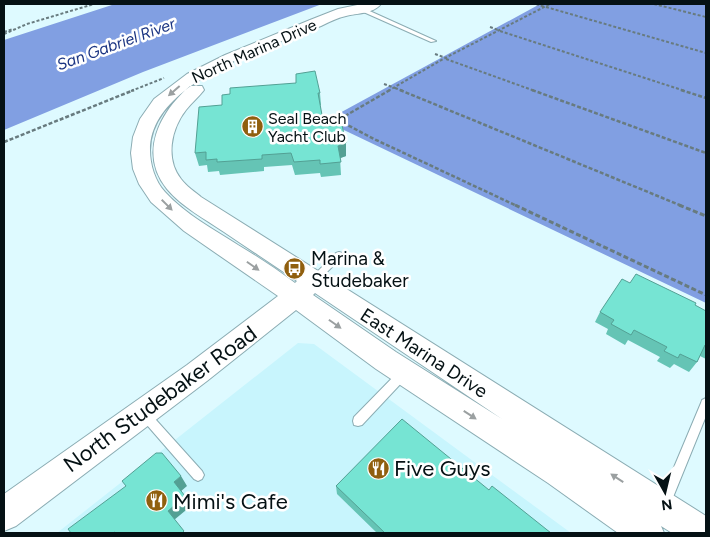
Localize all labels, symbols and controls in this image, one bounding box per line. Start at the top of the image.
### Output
water label: San Gabriel River [54,14,178,74]
street label: North Marina Drive [189,15,320,87]
one-way arrow [167,86,180,97]
place label: Seal Beach Yacht Club [268,109,347,146]
building icon: Seal Beach Yacht Club [240,115,264,139]
one-way arrow [160,199,172,211]
place label: Marina & Studebaker [311,247,409,292]
bus stop icon: Marina & Studebaker [283,257,307,281]
one-way arrow [247,261,260,271]
street label: East Marina Drive [356,303,492,403]
one-way arrow [328,319,342,329]
street label: North Studebaker Road [58,320,262,478]
one-way arrow [463,410,476,419]
place label: Five Guys [394,455,491,482]
restaurant icon: Five Guys [366,456,390,480]
north arrow [640,467,690,517]
one-way arrow [610,473,624,482]
place label: Mimi's Cafe [173,488,288,515]
restaurant icon: Mimi's Cafe [145,489,169,513]
text: N [660,495,673,514]

